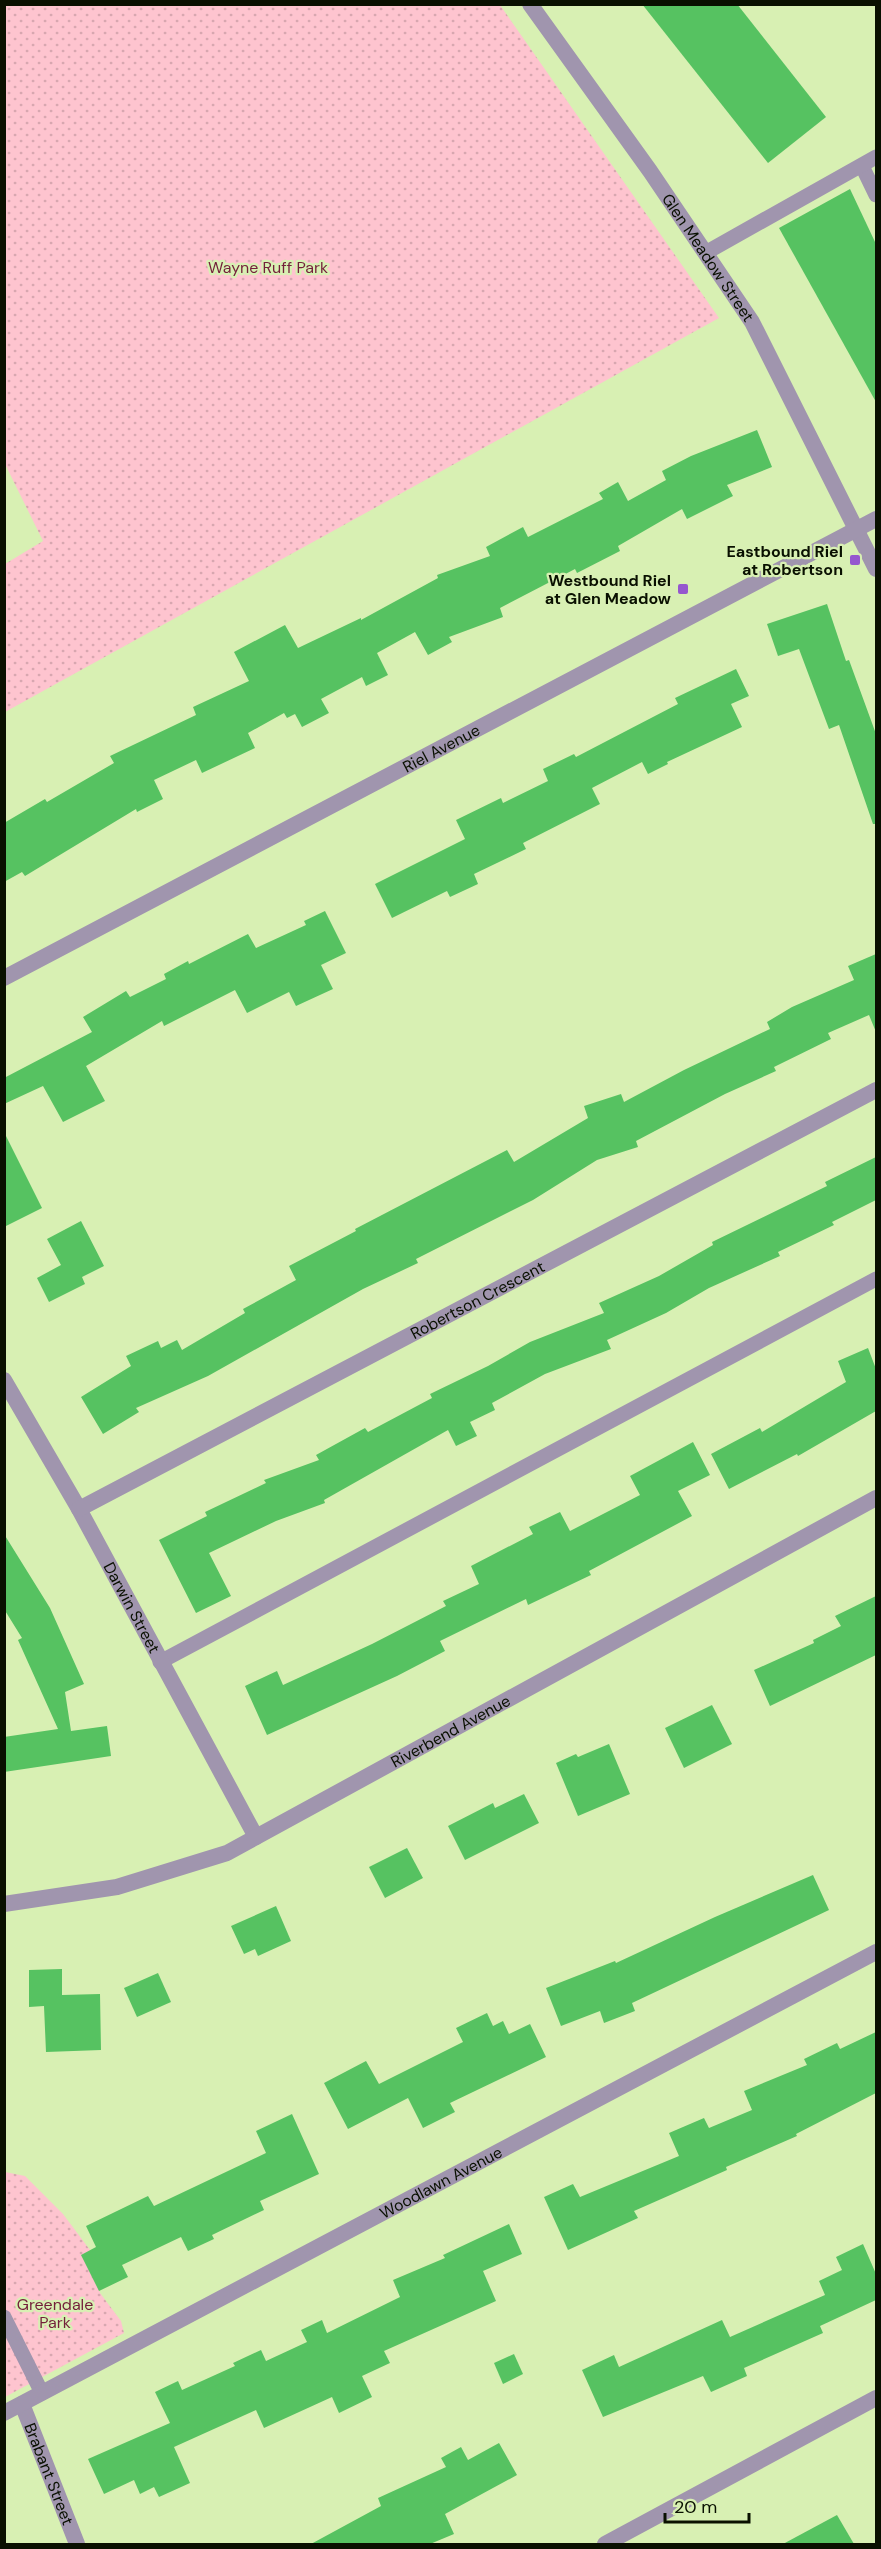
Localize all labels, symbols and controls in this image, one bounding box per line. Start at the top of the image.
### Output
street label: Glen Meadow Street [658,189,759,326]
park label: Wayne Ruff Park [208,257,328,278]
place label: Eastbound Riel at Robertson [727,541,843,580]
marker: Eastbound Riel at Robertson [848,553,862,567]
place label: Westbound Riel at Glen Meadow [545,570,671,609]
marker: Westbound Riel at Glen Meadow [676,582,690,596]
street label: Riel Avenue [399,719,484,777]
street label: Robertson Crescent [407,1256,548,1344]
street label: Darwin Street [99,1558,165,1657]
street label: Riverbend Avenue [387,1690,514,1772]
street label: Woodlawn Avenue [376,2141,506,2223]
park label: Greendale Park [17,2294,93,2333]
street label: Brabant Street [20,2420,79,2528]
scale bar [665,2486,749,2524]
text: 20 m [674,2495,717,2519]

